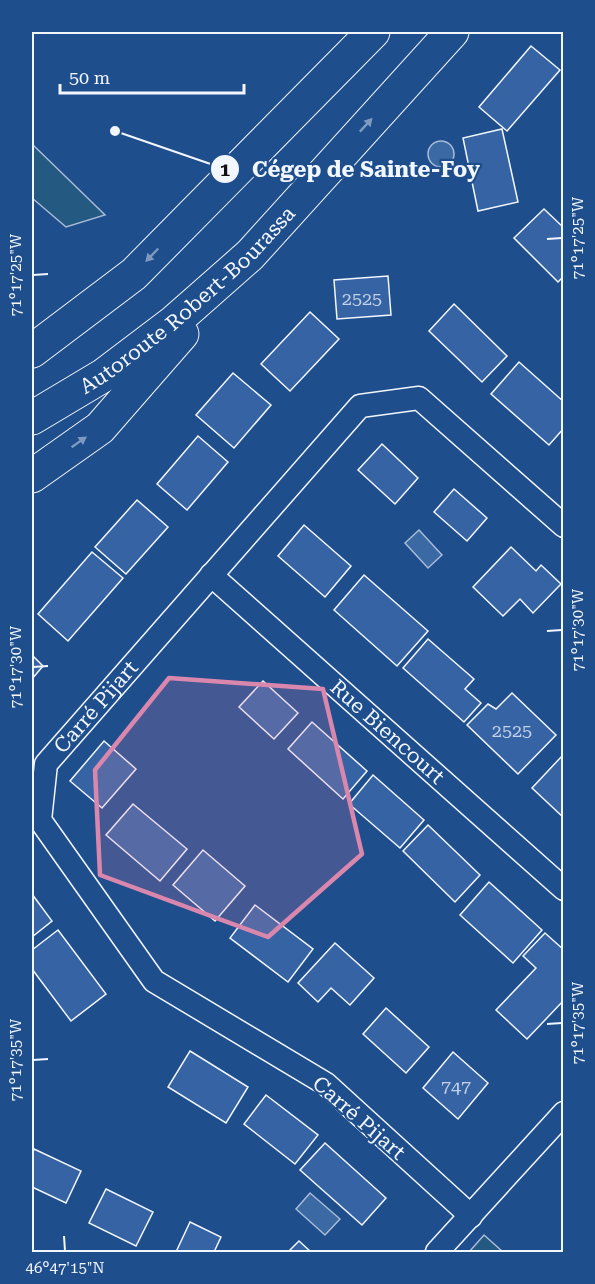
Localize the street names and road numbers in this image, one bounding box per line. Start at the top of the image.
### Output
street label: Autoroute Robert-Bourassa [75,201,300,399]
street label: Carré Pijart [49,656,143,758]
street label: Rue Biencourt [325,675,449,789]
street label: Carré Pijart [308,1071,410,1165]

